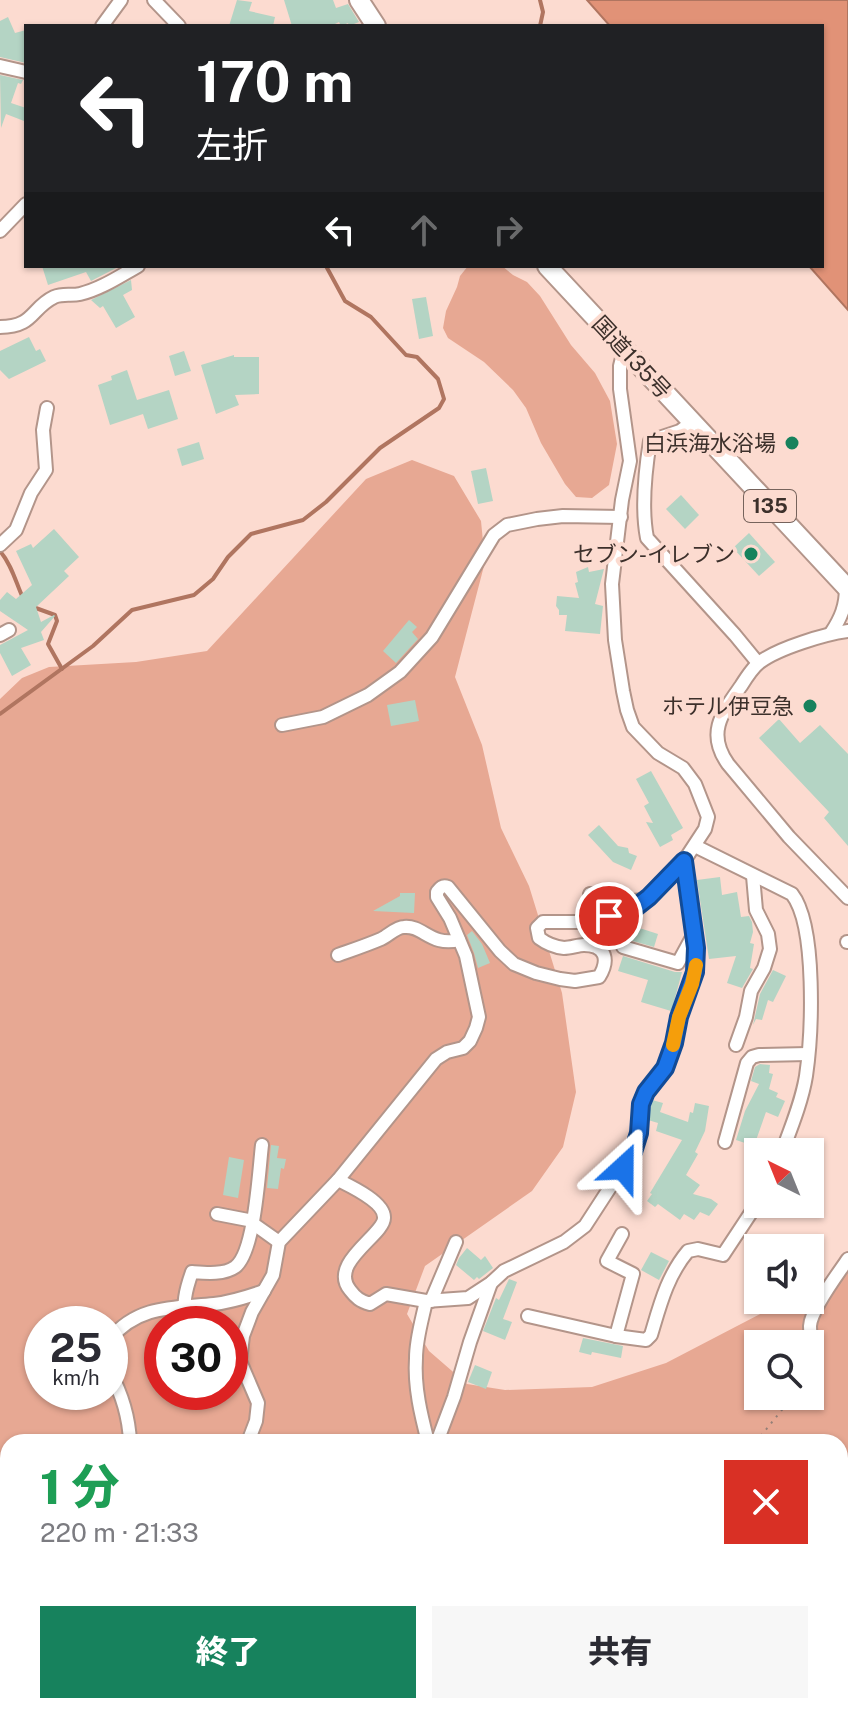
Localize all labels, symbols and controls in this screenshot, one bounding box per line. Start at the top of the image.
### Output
text: 170 m [196,49,353,115]
icon: left [64,56,168,160]
text: 左折 [196,124,268,166]
icon: left [318,208,362,252]
icon: ahead [402,208,446,252]
icon: right [486,208,530,252]
street label: 国道135号 [587,311,677,403]
place label: 白浜海水浴場 [644,430,776,456]
marker: 白浜海水浴場 [783,434,801,452]
road number: 135 [744,490,796,522]
place label: セブン-イレブン [573,541,735,567]
marker: セブン-イレブン [742,545,760,563]
place label: ホテル伊豆急 [662,693,794,719]
marker: ホテル伊豆急 [801,697,819,715]
pin [575,882,643,950]
icon: arrive [587,894,631,938]
position arrow [581,1126,665,1210]
north arrow [744,1138,824,1218]
map controls [744,1138,824,1410]
button: sound [744,1234,824,1314]
speed limit sign: 30 [144,1306,248,1410]
text: 25 [50,1324,102,1371]
button: search [744,1330,824,1410]
text: km/h [52,1366,100,1390]
text: 1 分 [40,1458,120,1515]
button: close [724,1460,808,1544]
text: 220 m · 21:33 [40,1517,199,1548]
button: 終了 [40,1606,416,1698]
button: 共有 [432,1606,808,1698]

